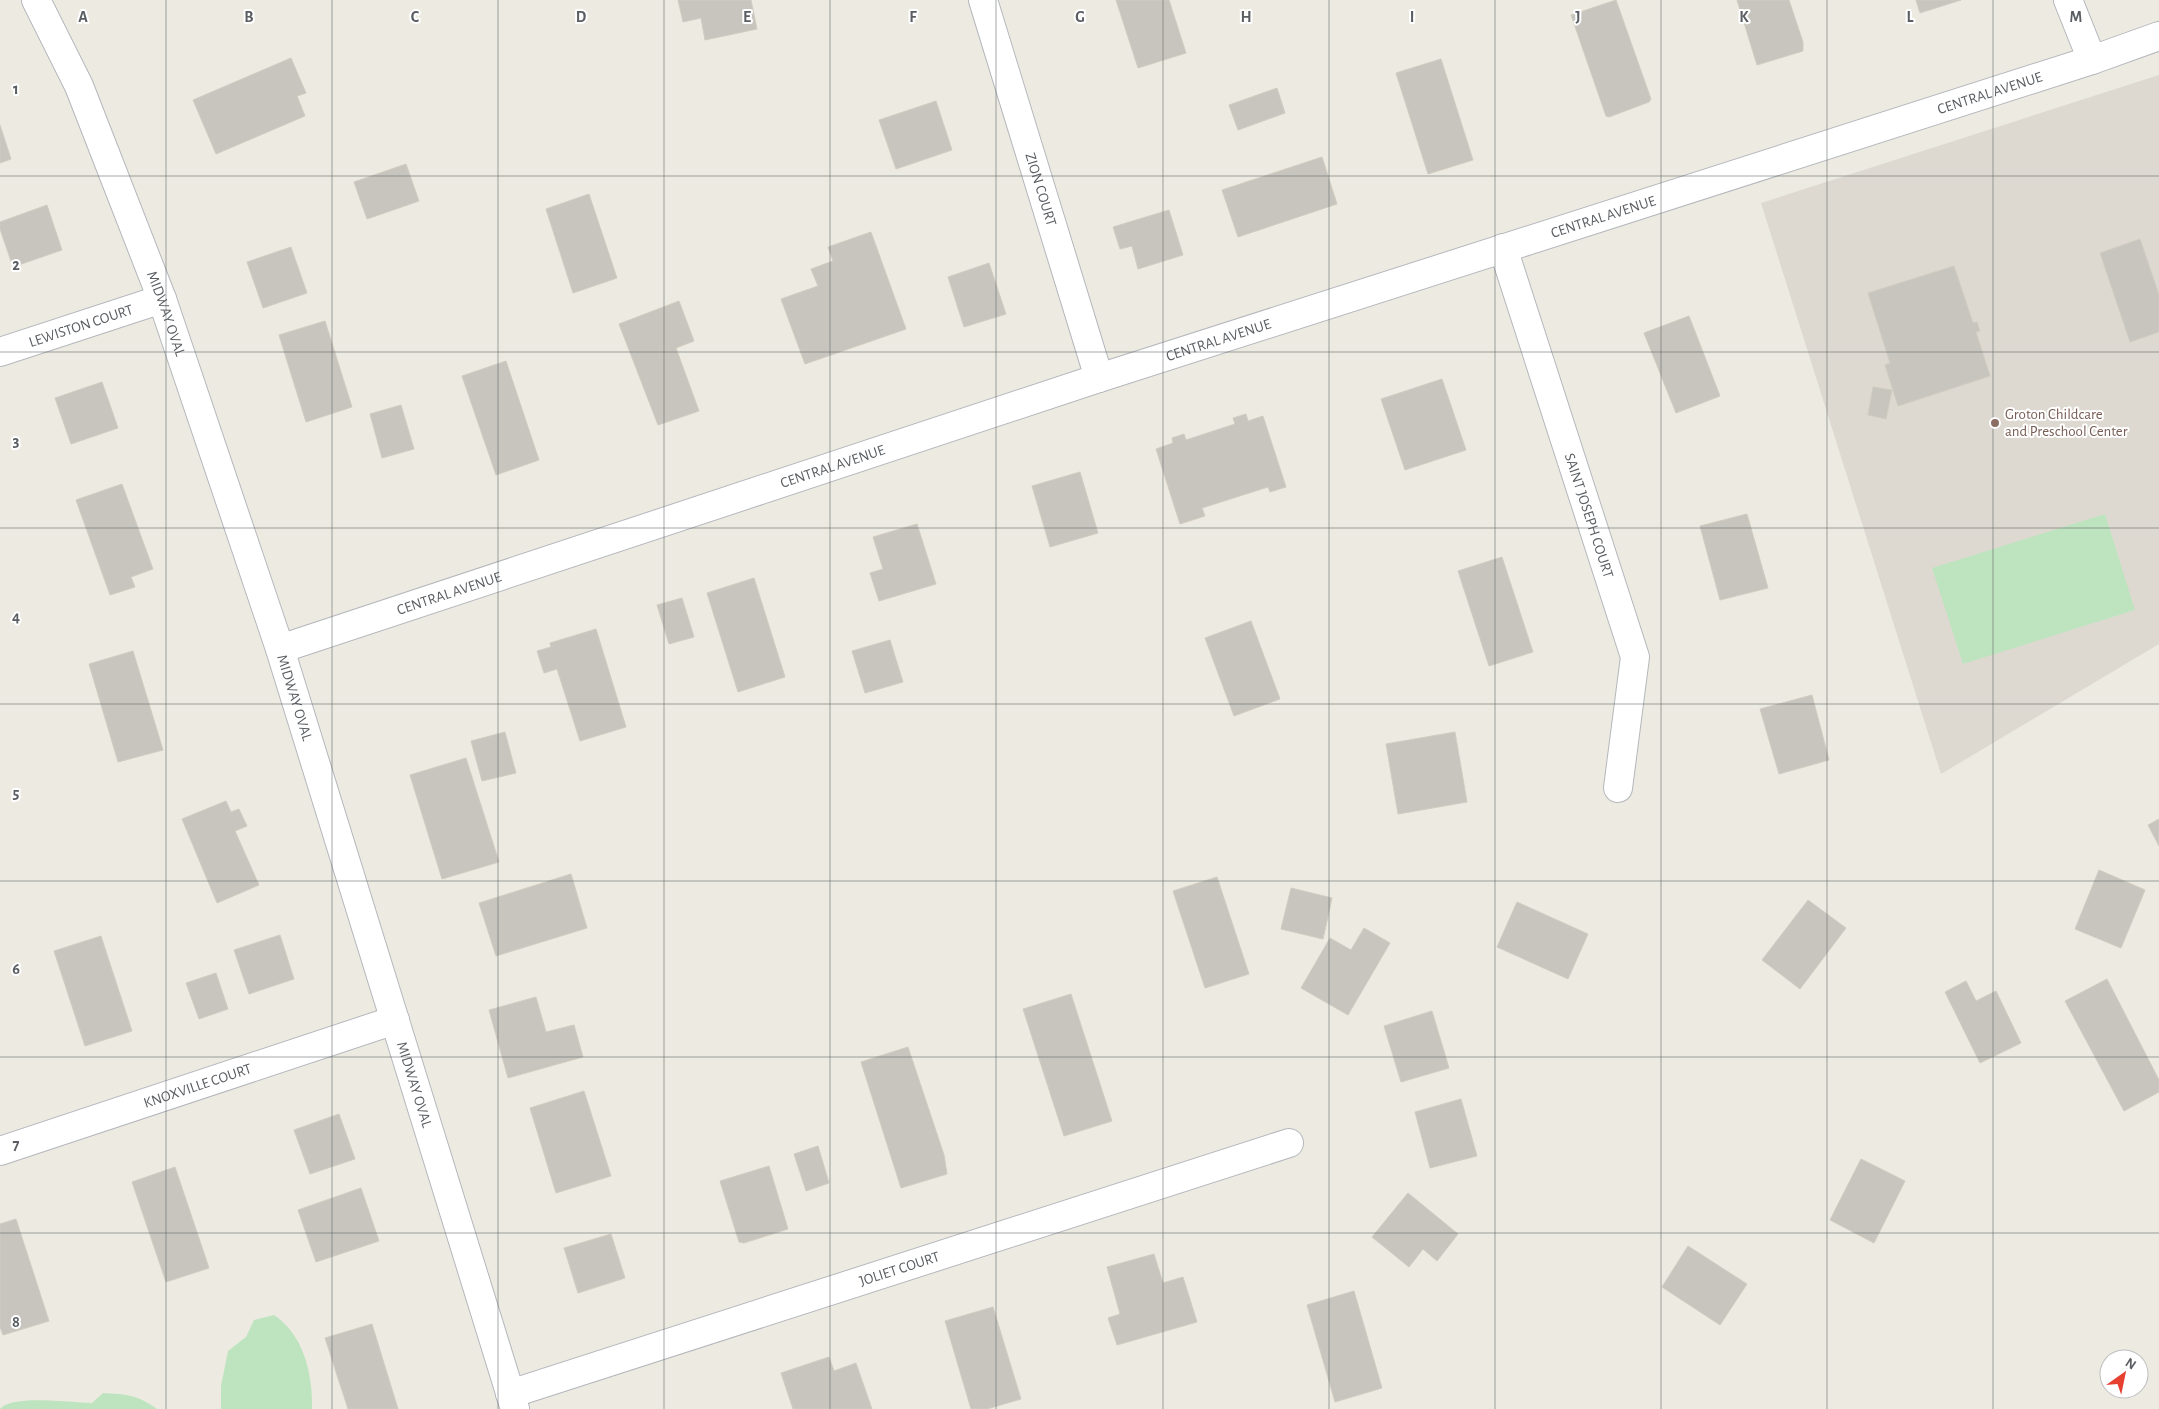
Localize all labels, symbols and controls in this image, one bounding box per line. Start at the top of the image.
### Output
text: A [78,9,88,25]
text: B [244,9,254,25]
text: C [411,9,420,25]
text: D [576,9,587,25]
text: E [743,9,751,25]
text: F [909,9,917,25]
text: G [1075,9,1085,25]
text: H [1240,9,1252,25]
text: I [1410,9,1414,25]
text: J [1575,9,1581,25]
text: K [1739,9,1749,25]
text: L [1907,9,1914,25]
text: M [2070,9,2082,25]
street label: CENTRAL AVENUE [1936,69,2044,117]
text: 1 [13,81,19,97]
street label: ZION COURT [1022,151,1059,228]
street label: CENTRAL AVENUE [1549,193,1658,241]
text: 2 [12,257,20,273]
street label: MIDWAY OVAL [144,269,188,359]
street label: LEWISTON COURT [27,302,136,350]
street label: CENTRAL AVENUE [1164,316,1273,364]
place label: Groton Childcare and Preschool Center [2005,407,2128,439]
marker: Groton Childcare and Preschool Center [1989,417,2001,429]
text: 3 [13,433,20,449]
street label: CENTRAL AVENUE [779,442,887,491]
street label: SAINT JOSEPH COURT [1562,451,1616,581]
street label: CENTRAL AVENUE [395,569,503,618]
text: 4 [12,609,20,625]
street label: MIDWAY OVAL [274,653,315,743]
text: 5 [13,785,20,801]
text: 6 [12,961,20,977]
street label: MIDWAY OVAL [394,1040,435,1130]
street label: KNOXVILLE COURT [142,1061,254,1111]
text: 7 [13,1137,20,1153]
street label: JOLIET COURT [858,1249,942,1289]
text: 8 [12,1314,20,1330]
north arrow [2099,1349,2149,1399]
text: N [2123,1355,2138,1372]

